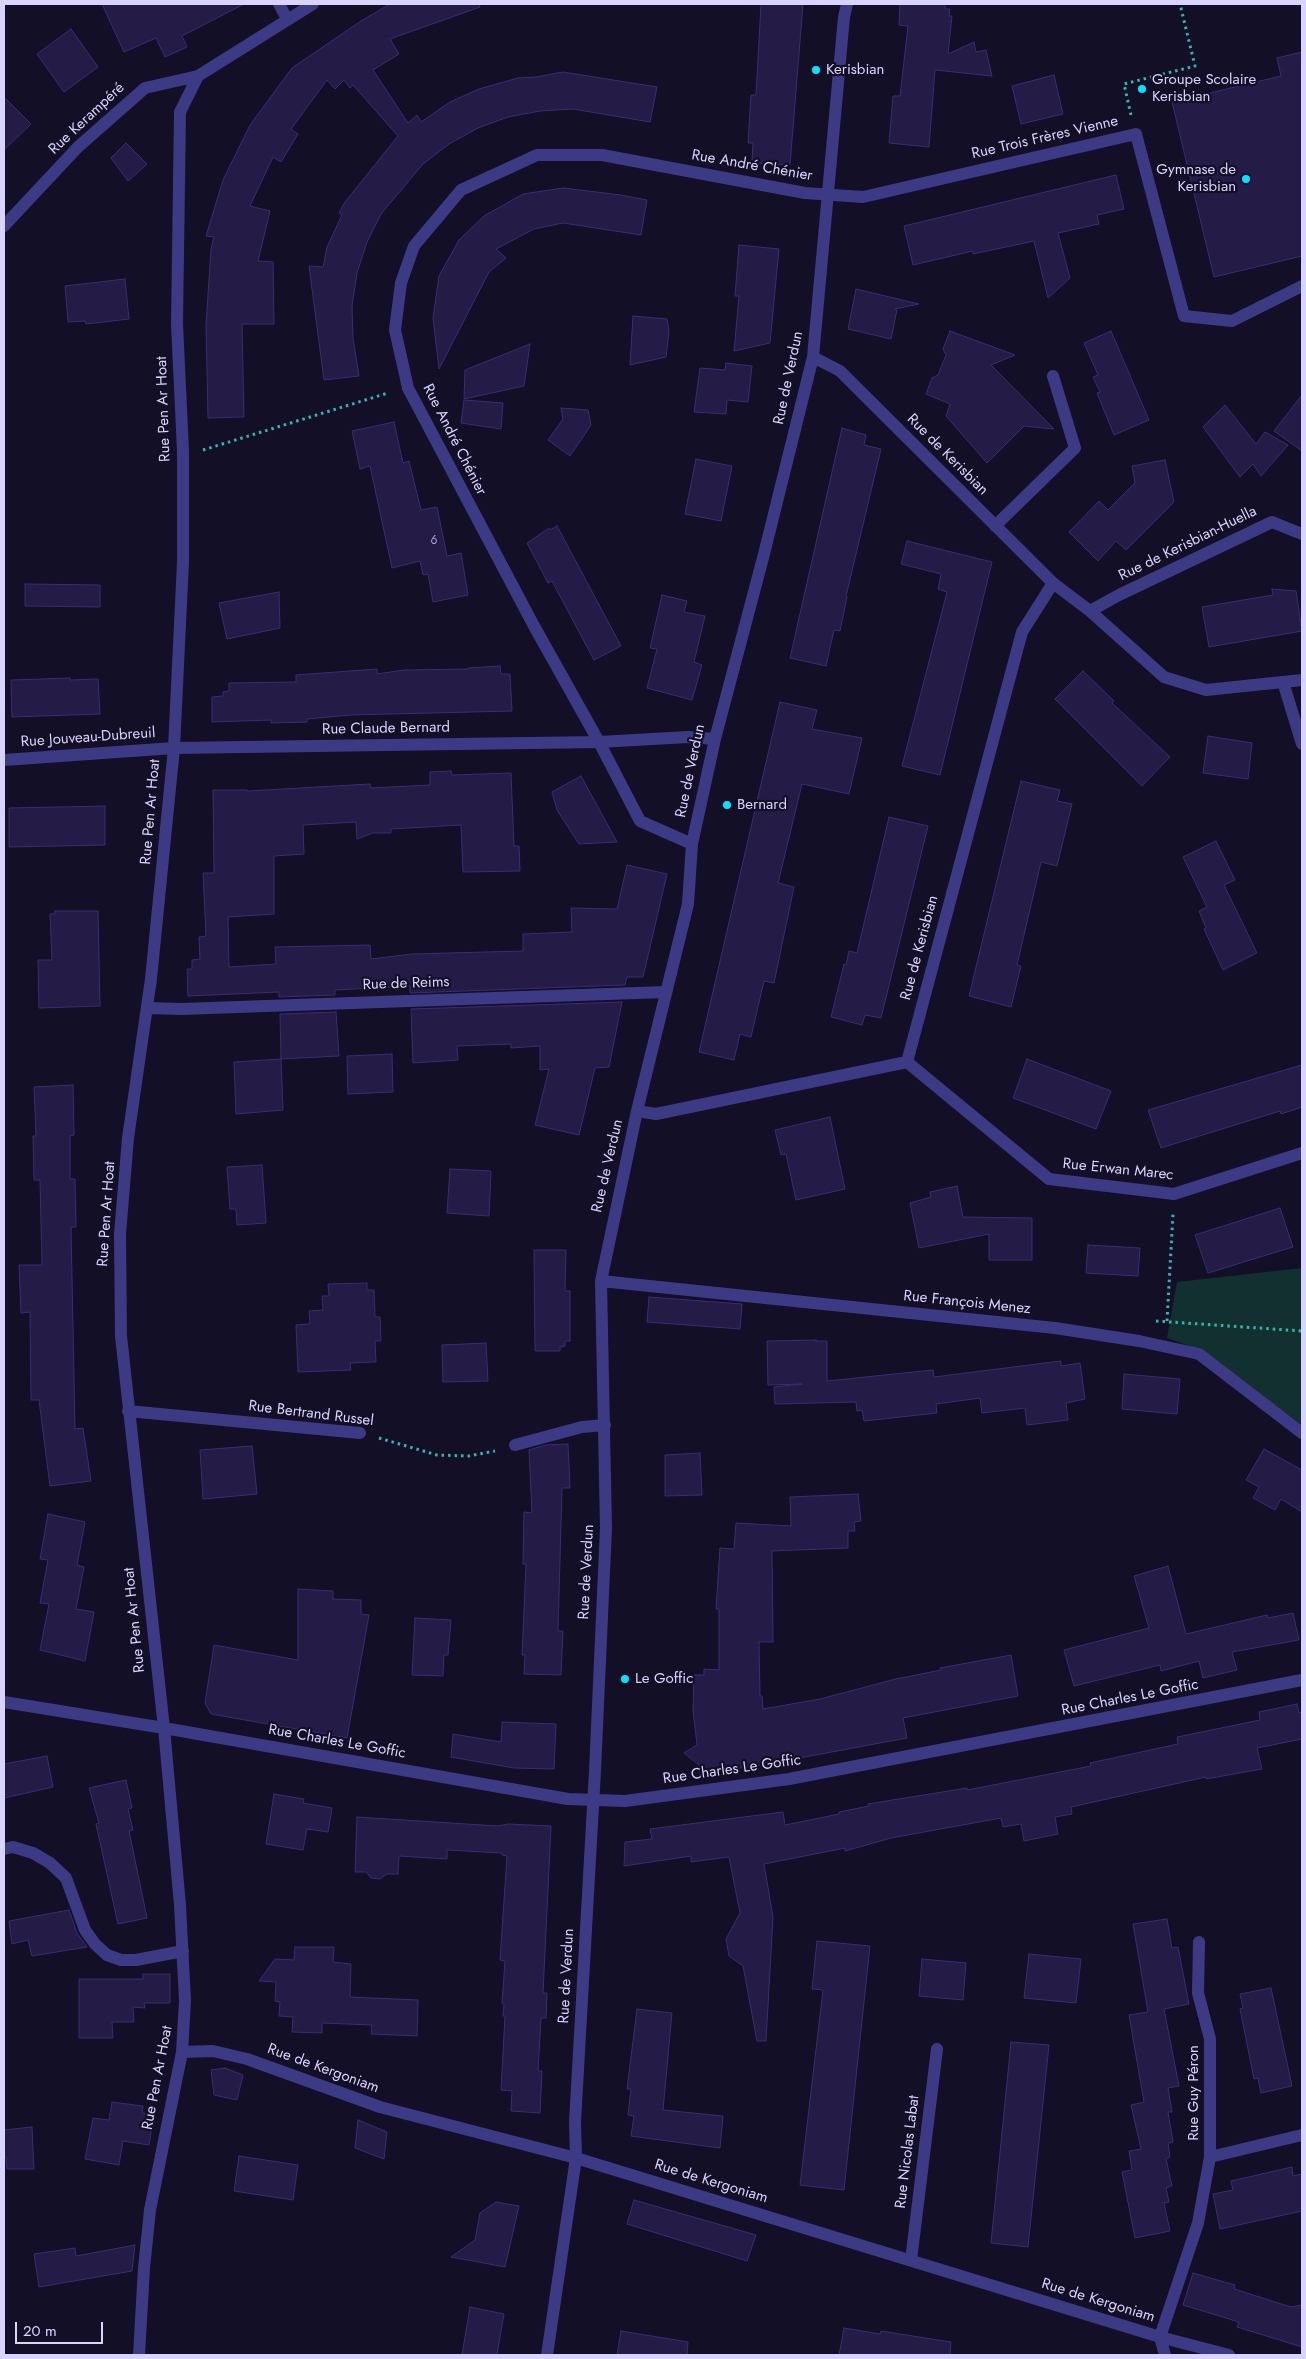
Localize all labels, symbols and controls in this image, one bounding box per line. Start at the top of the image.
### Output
place label: Kerisbian [826,61,884,79]
marker: Kerisbian [810,64,822,76]
place label: Groupe Scolaire Kerisbian [1152,71,1256,106]
street label: Rue Kerampéré [45,79,129,159]
marker: Groupe Scolaire Kerisbian [1136,83,1148,95]
street label: Rue Trois Frères Vienne [970,112,1120,164]
street label: Rue André Chénier [690,147,814,185]
place label: Gymnase de Kerisbian [1156,161,1236,196]
marker: Gymnase de Kerisbian [1240,173,1252,185]
street label: Rue de Verdun [770,330,808,426]
street label: Rue Pen Ar Hoat [153,356,175,462]
street label: Rue André Chénier [418,381,490,499]
street label: Rue de Kerisbian [903,411,991,499]
street label: Rue de Kerisbian-Huella [1116,503,1260,585]
house number: 6 [431,534,437,548]
street label: Rue Claude Bernard [322,719,450,739]
street label: Rue de Verdun [672,723,710,819]
street label: Rue Jouveau-Dubreuil [20,724,156,752]
street label: Rue Pen Ar Hoat [137,759,165,865]
place label: Bernard [737,796,787,814]
marker: Bernard [721,799,733,811]
street label: Rue de Kerisbian [897,894,943,1002]
street label: Rue de Reims [362,973,450,995]
street label: Rue de Verdun [589,1118,627,1214]
street label: Rue Erwan Marec [1062,1155,1174,1185]
street label: Rue Pen Ar Hoat [94,1161,120,1267]
street label: Rue François Menez [902,1287,1032,1319]
street label: Rue Bertrand Russel [247,1397,375,1431]
street label: Rue de Verdun [576,1524,598,1620]
street label: Rue Pen Ar Hoat [121,1567,149,1673]
place label: Le Goffic [635,1670,693,1688]
marker: Le Goffic [619,1673,631,1685]
street label: Rue Charles Le Goffic [1060,1676,1200,1720]
street label: Rue Charles Le Goffic [267,1721,407,1763]
street label: Rue Charles Le Goffic [662,1751,802,1789]
street label: Rue de Verdun [556,1928,578,2024]
street label: Rue Pen Ar Hoat [139,2024,177,2132]
street label: Rue de Kergoniam [265,2040,381,2098]
street label: Rue Guy Péron [1185,2045,1203,2141]
street label: Rue Nicolas Labat [892,2094,924,2210]
street label: Rue de Kergoniam [652,2156,770,2208]
street label: Rue de Kergoniam [1039,2275,1157,2327]
scale bar [18,2312,105,2344]
text: 20 m [23,2320,57,2342]

